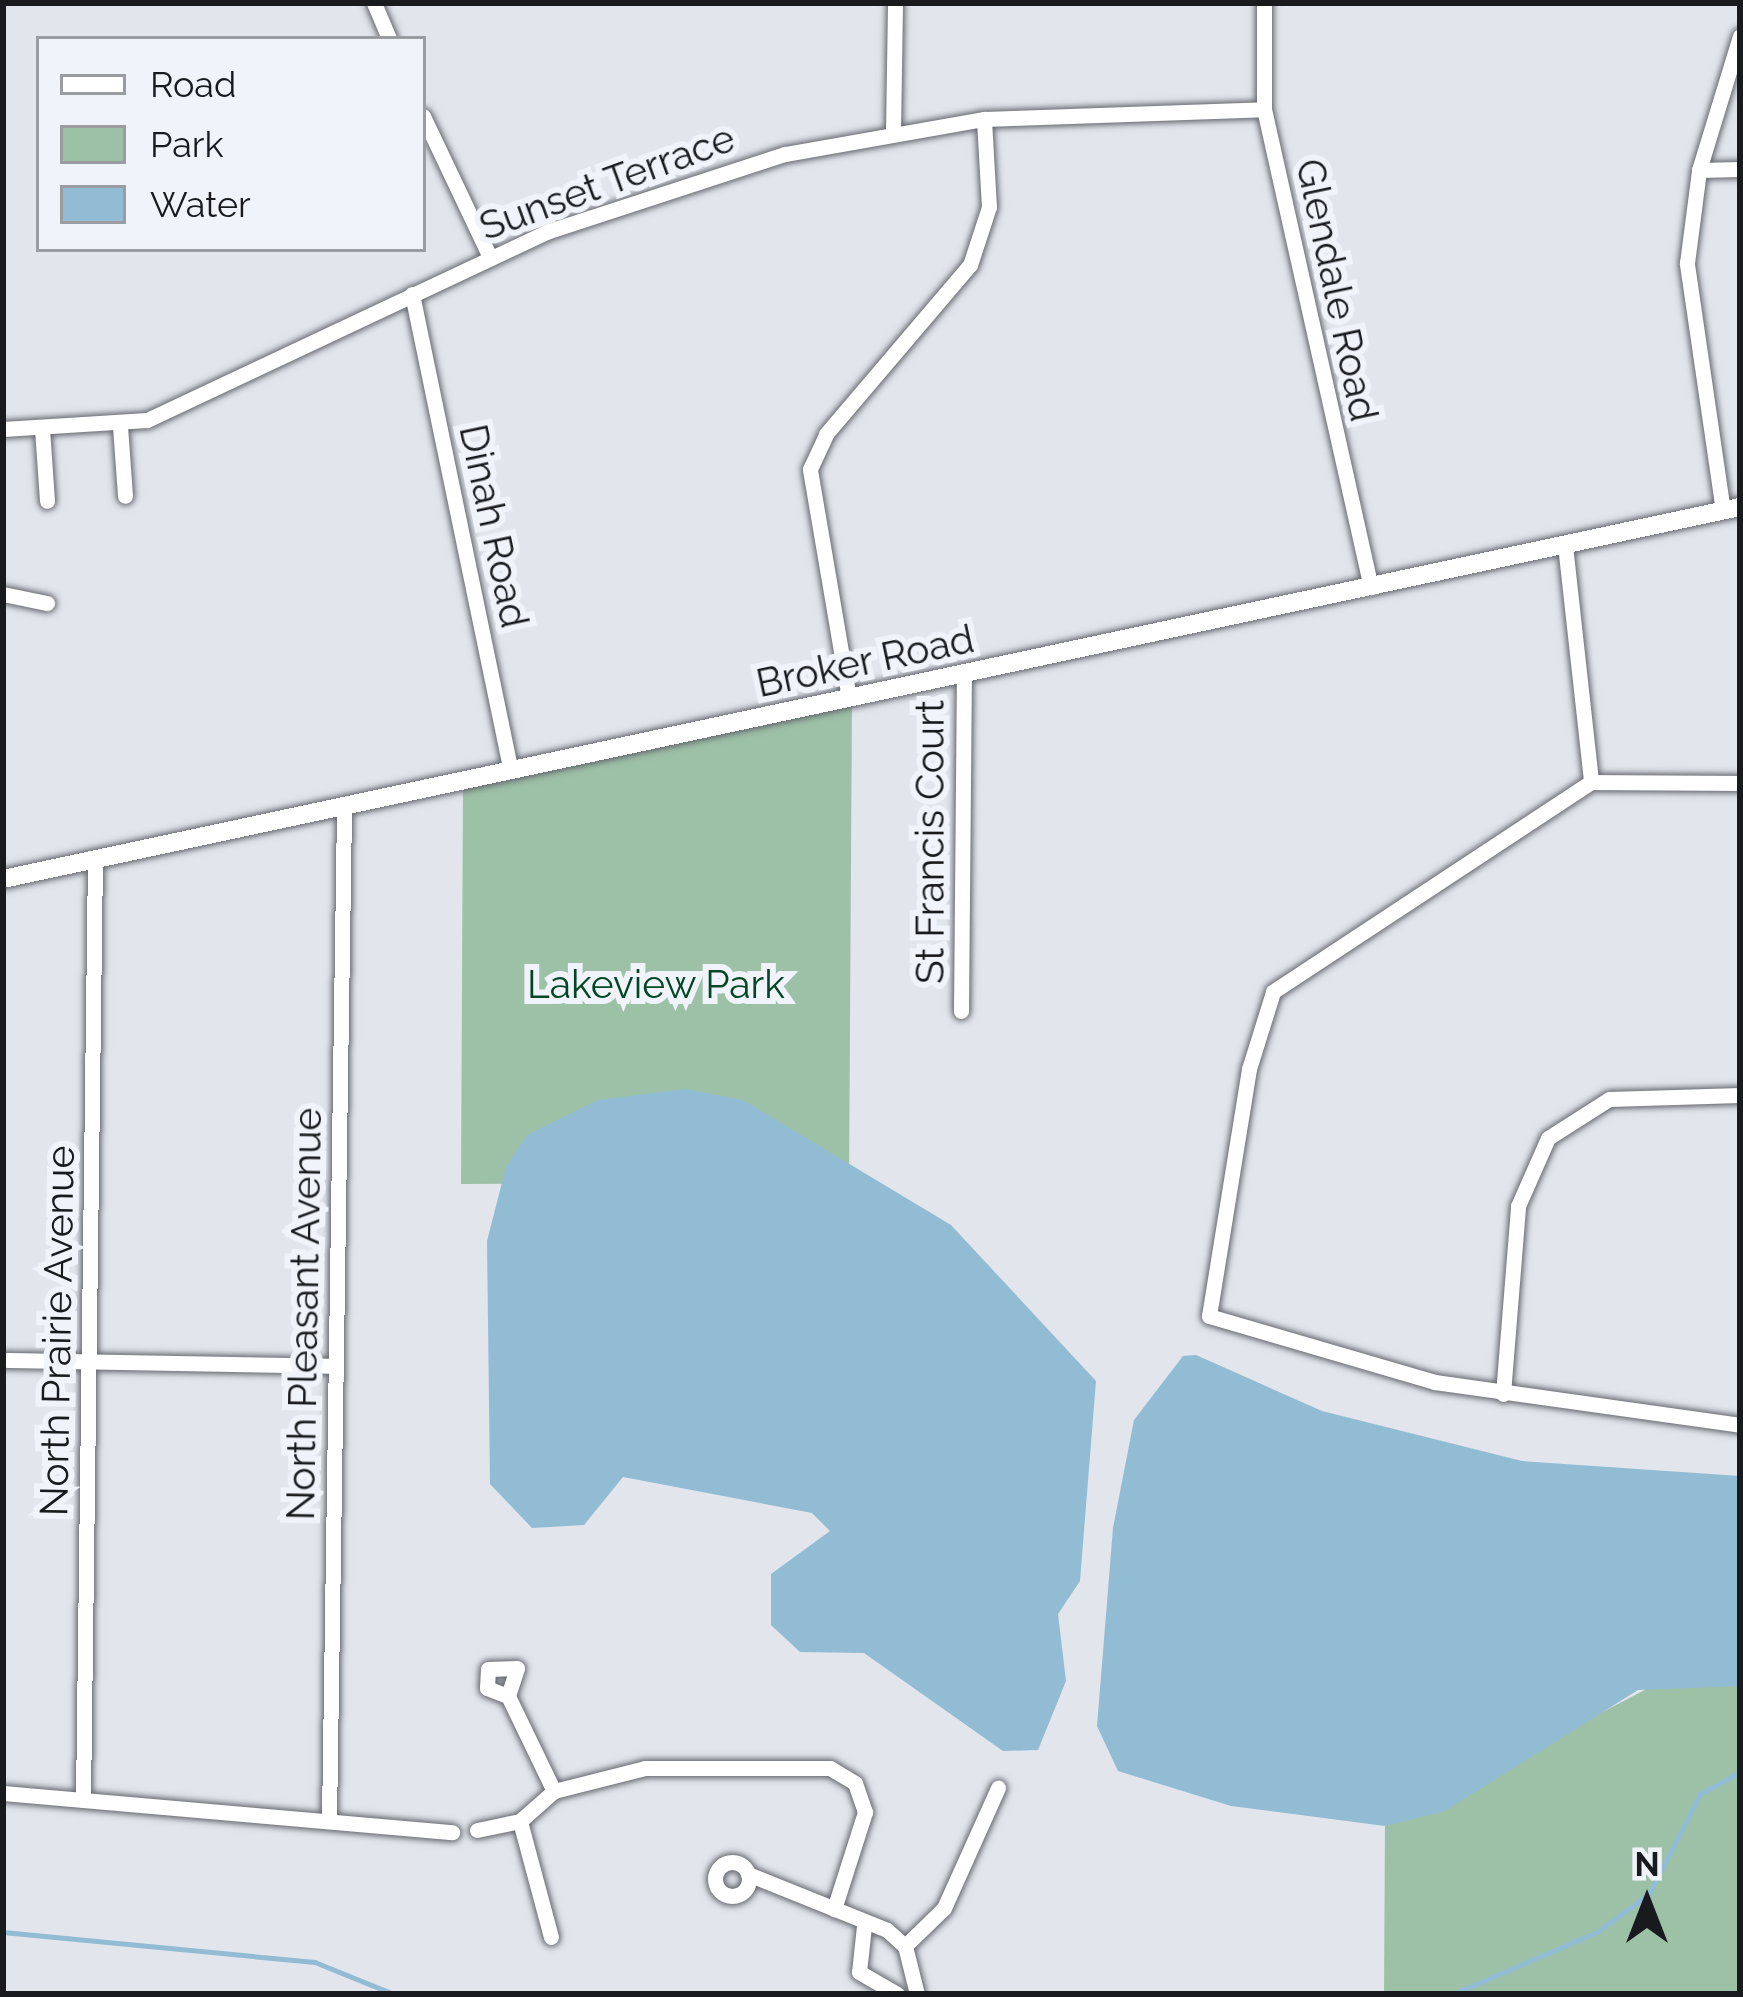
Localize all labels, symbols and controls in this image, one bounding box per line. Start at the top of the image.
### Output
legend [36,36,426,252]
text: Road [150,63,236,105]
street label: Sunset Terrace [473,114,741,250]
text: Park [150,123,224,165]
street label: Glendale Road [1286,155,1388,425]
text: Water [150,183,251,225]
street label: Dinah Road [450,420,538,632]
street label: Broker Road [752,615,978,707]
street label: St Francis Court [907,700,953,984]
park label: Lakeview Park [527,961,785,1007]
street label: North Pleasant Avenue [277,1107,331,1521]
street label: North Prairie Avenue [30,1145,84,1517]
north arrow [1587,1841,1707,1961]
text: N [1634,1845,1660,1884]

